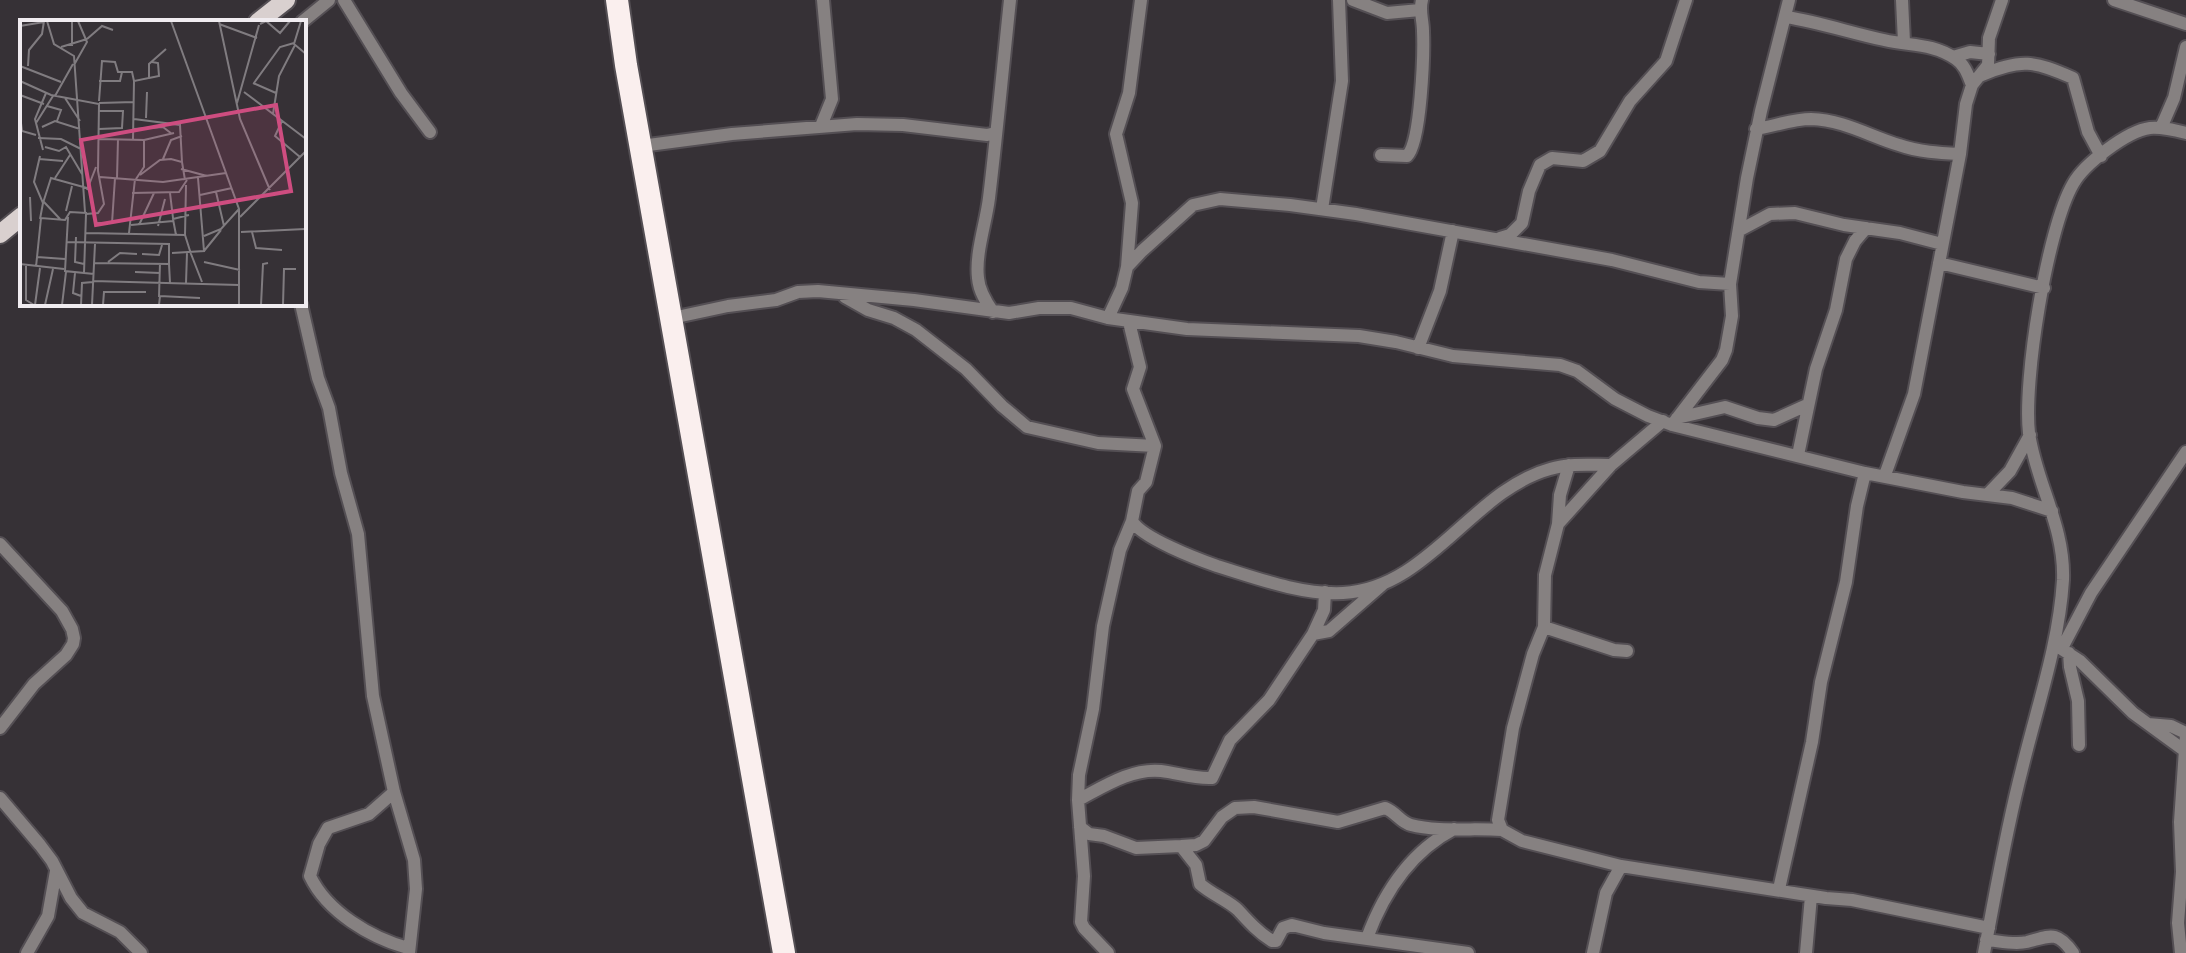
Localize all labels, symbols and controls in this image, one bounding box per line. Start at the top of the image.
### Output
inset map [20,20,306,306]

